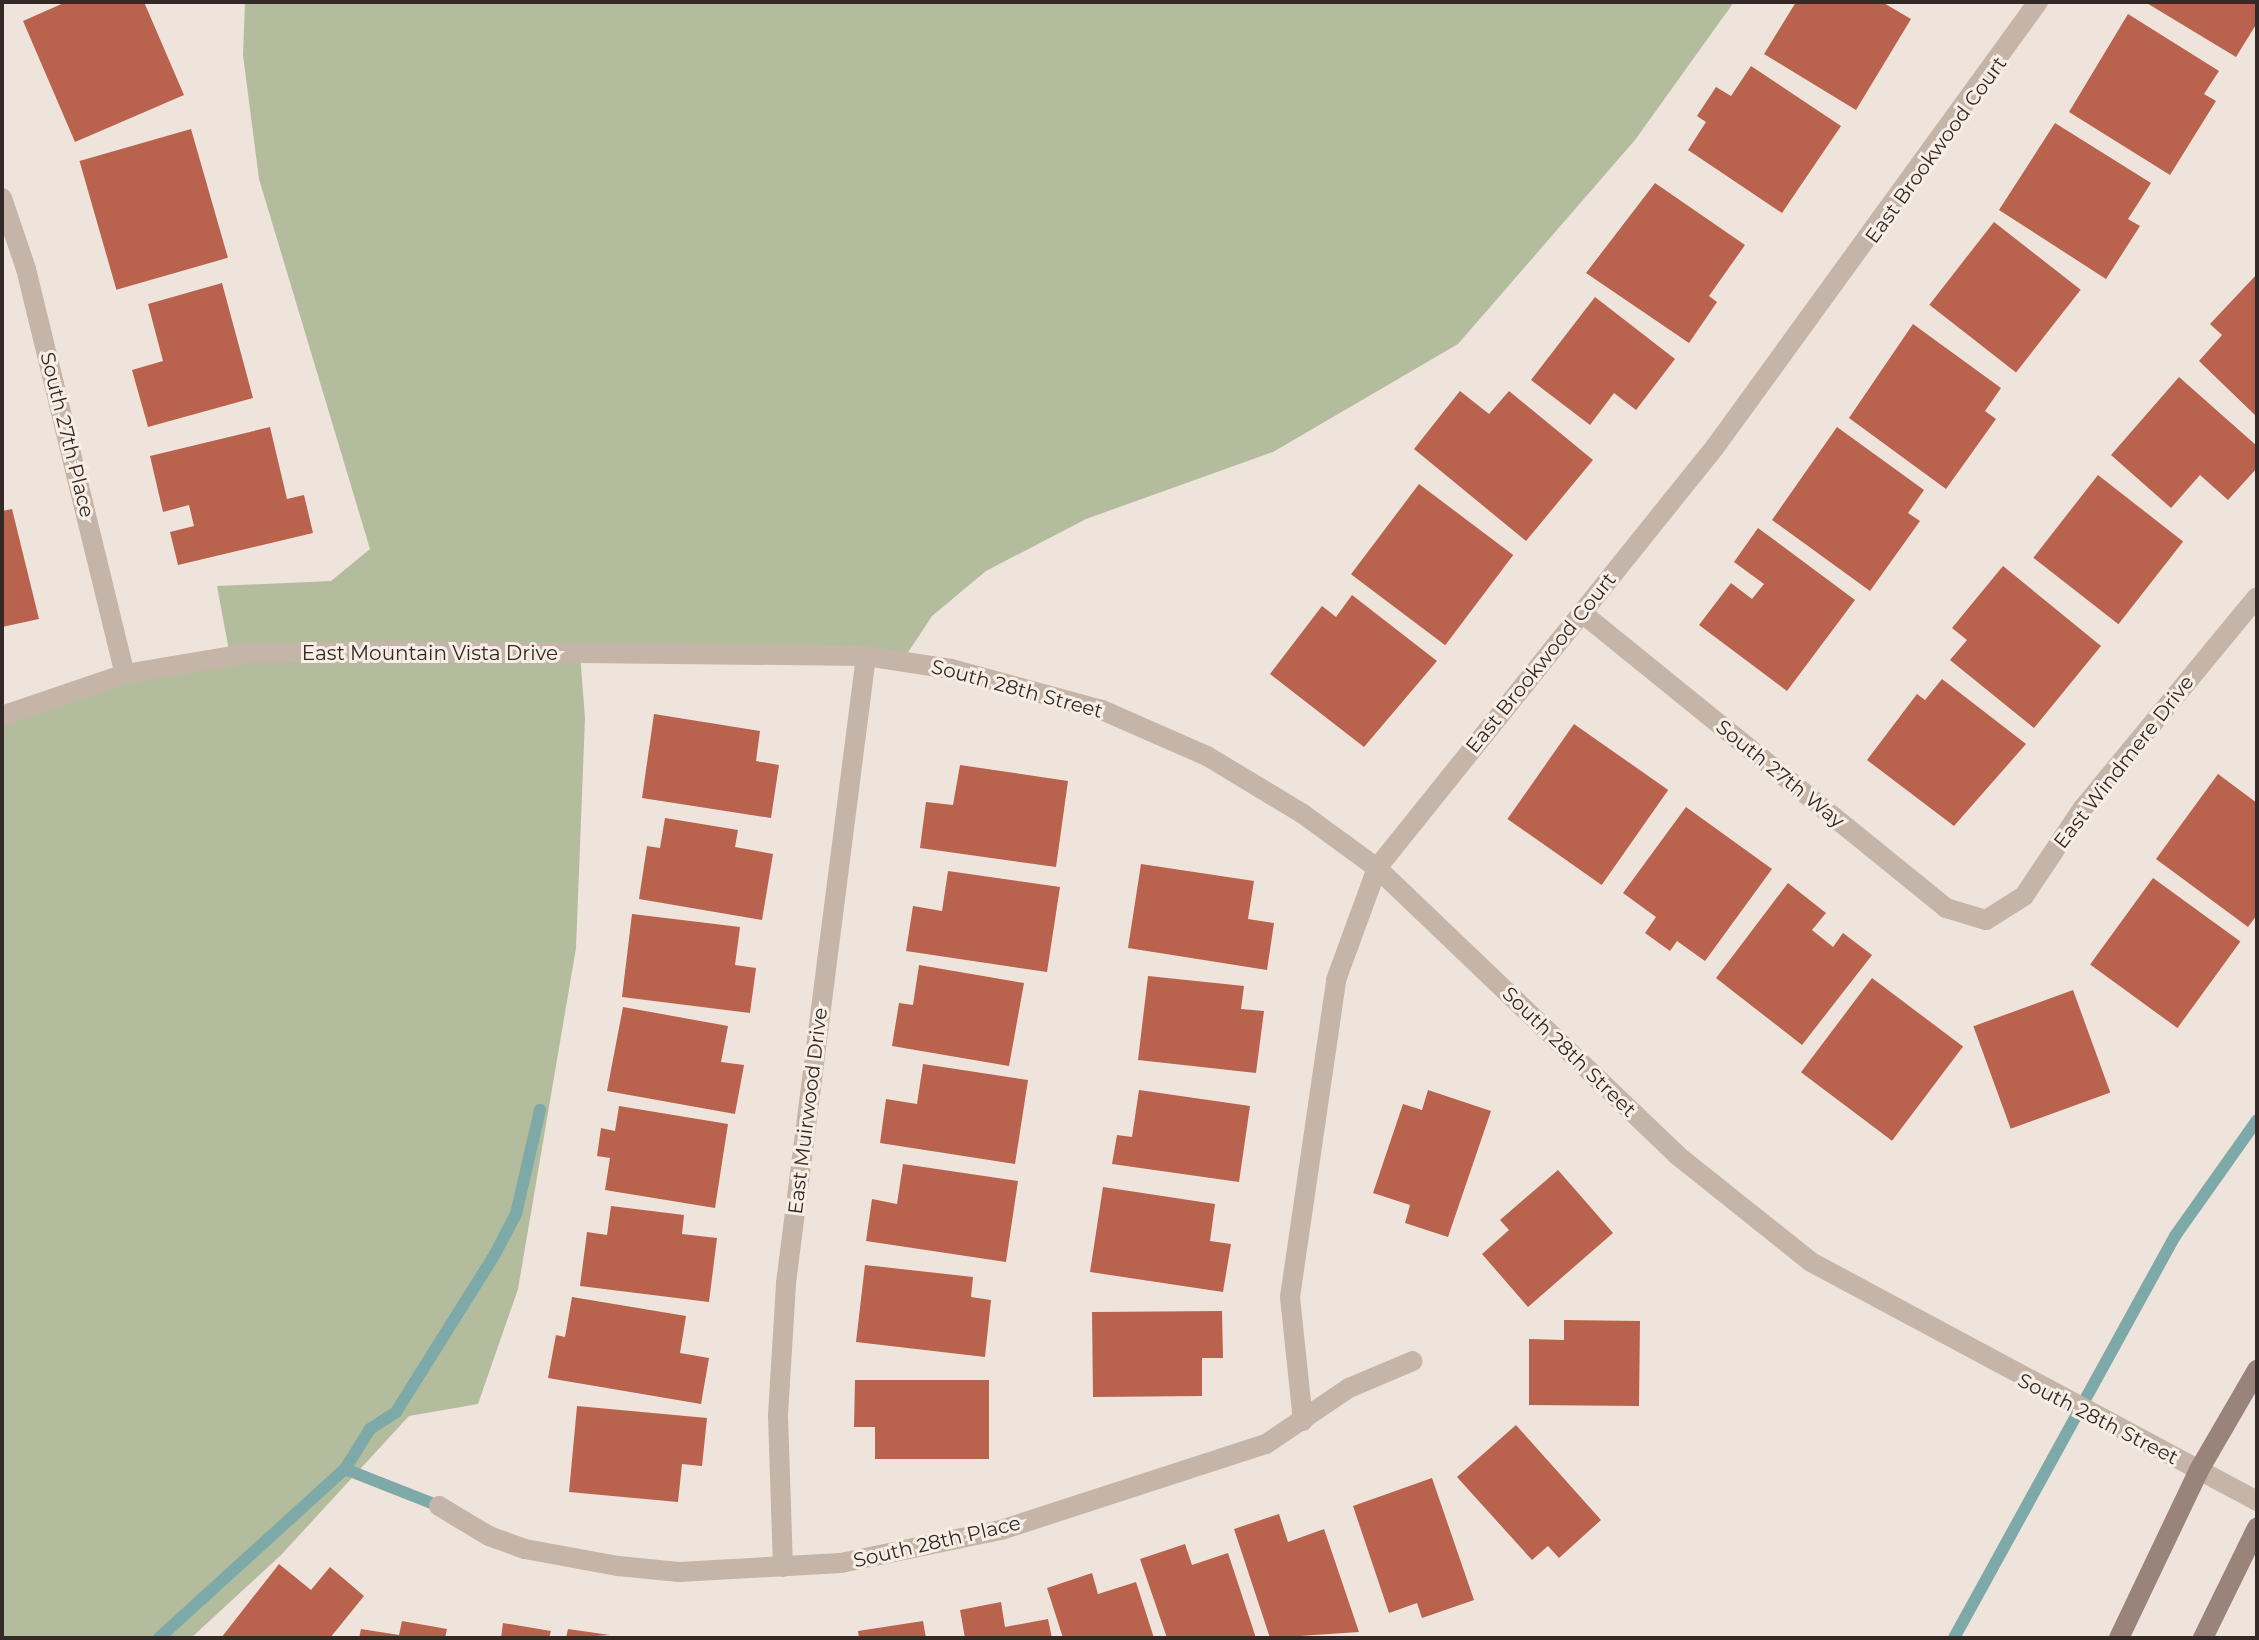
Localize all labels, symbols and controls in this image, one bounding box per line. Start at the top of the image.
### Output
street label: East Brookwood Court [1860,52,2012,248]
street label: South 27th Place [35,350,99,520]
street label: East Brookwood Court [1461,568,1621,758]
street label: East Mountain Vista Drive [302,641,558,665]
street label: South 28th Street [929,655,1105,723]
street label: East Windmere Drive [2049,671,2199,853]
street label: South 27th Way [1711,715,1849,833]
street label: South 28th Street [1497,982,1641,1122]
street label: East Muirwood Drive [783,1006,833,1216]
street label: South 28th Street [2014,1368,2182,1470]
street label: South 28th Place [851,1511,1023,1573]

